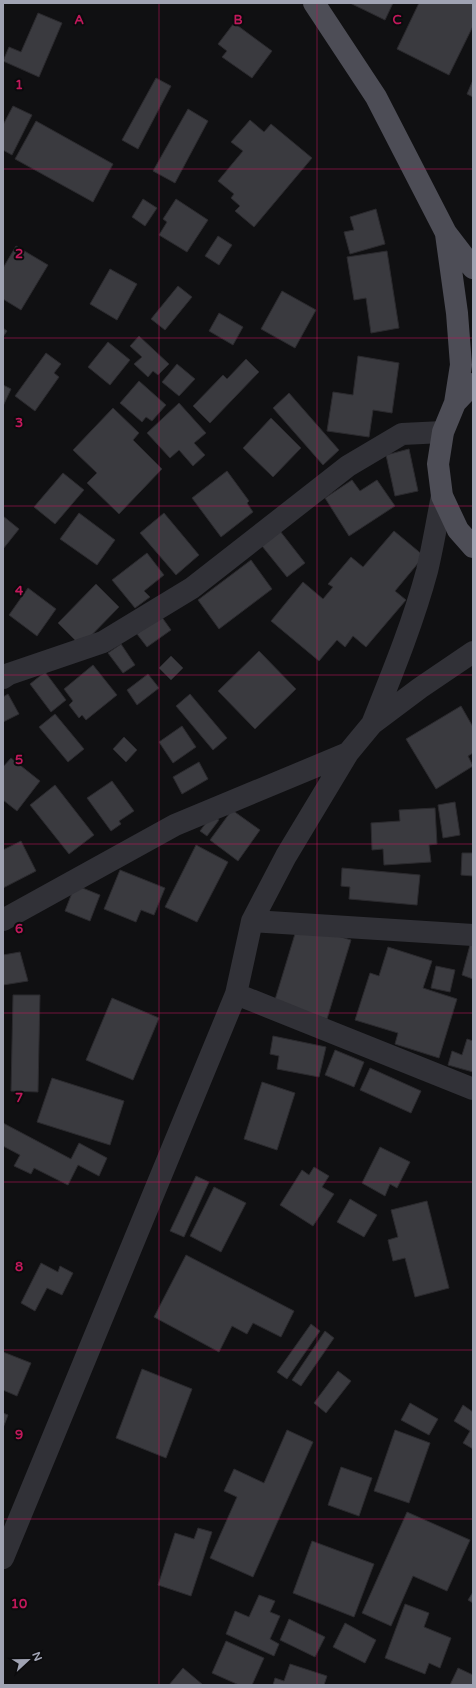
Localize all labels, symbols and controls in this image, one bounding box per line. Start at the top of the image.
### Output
text: A [74,12,84,28]
text: B [233,12,243,28]
text: C [392,12,402,28]
text: 1 [15,77,23,93]
text: 2 [15,246,23,262]
text: 3 [15,415,23,431]
text: 4 [15,583,24,599]
text: 5 [15,752,23,768]
text: 6 [15,921,23,937]
text: 7 [15,1090,23,1106]
text: 8 [15,1259,23,1275]
text: 9 [15,1427,23,1443]
text: 10 [11,1596,27,1612]
north arrow [8,1640,48,1680]
text: N [29,1650,44,1663]

